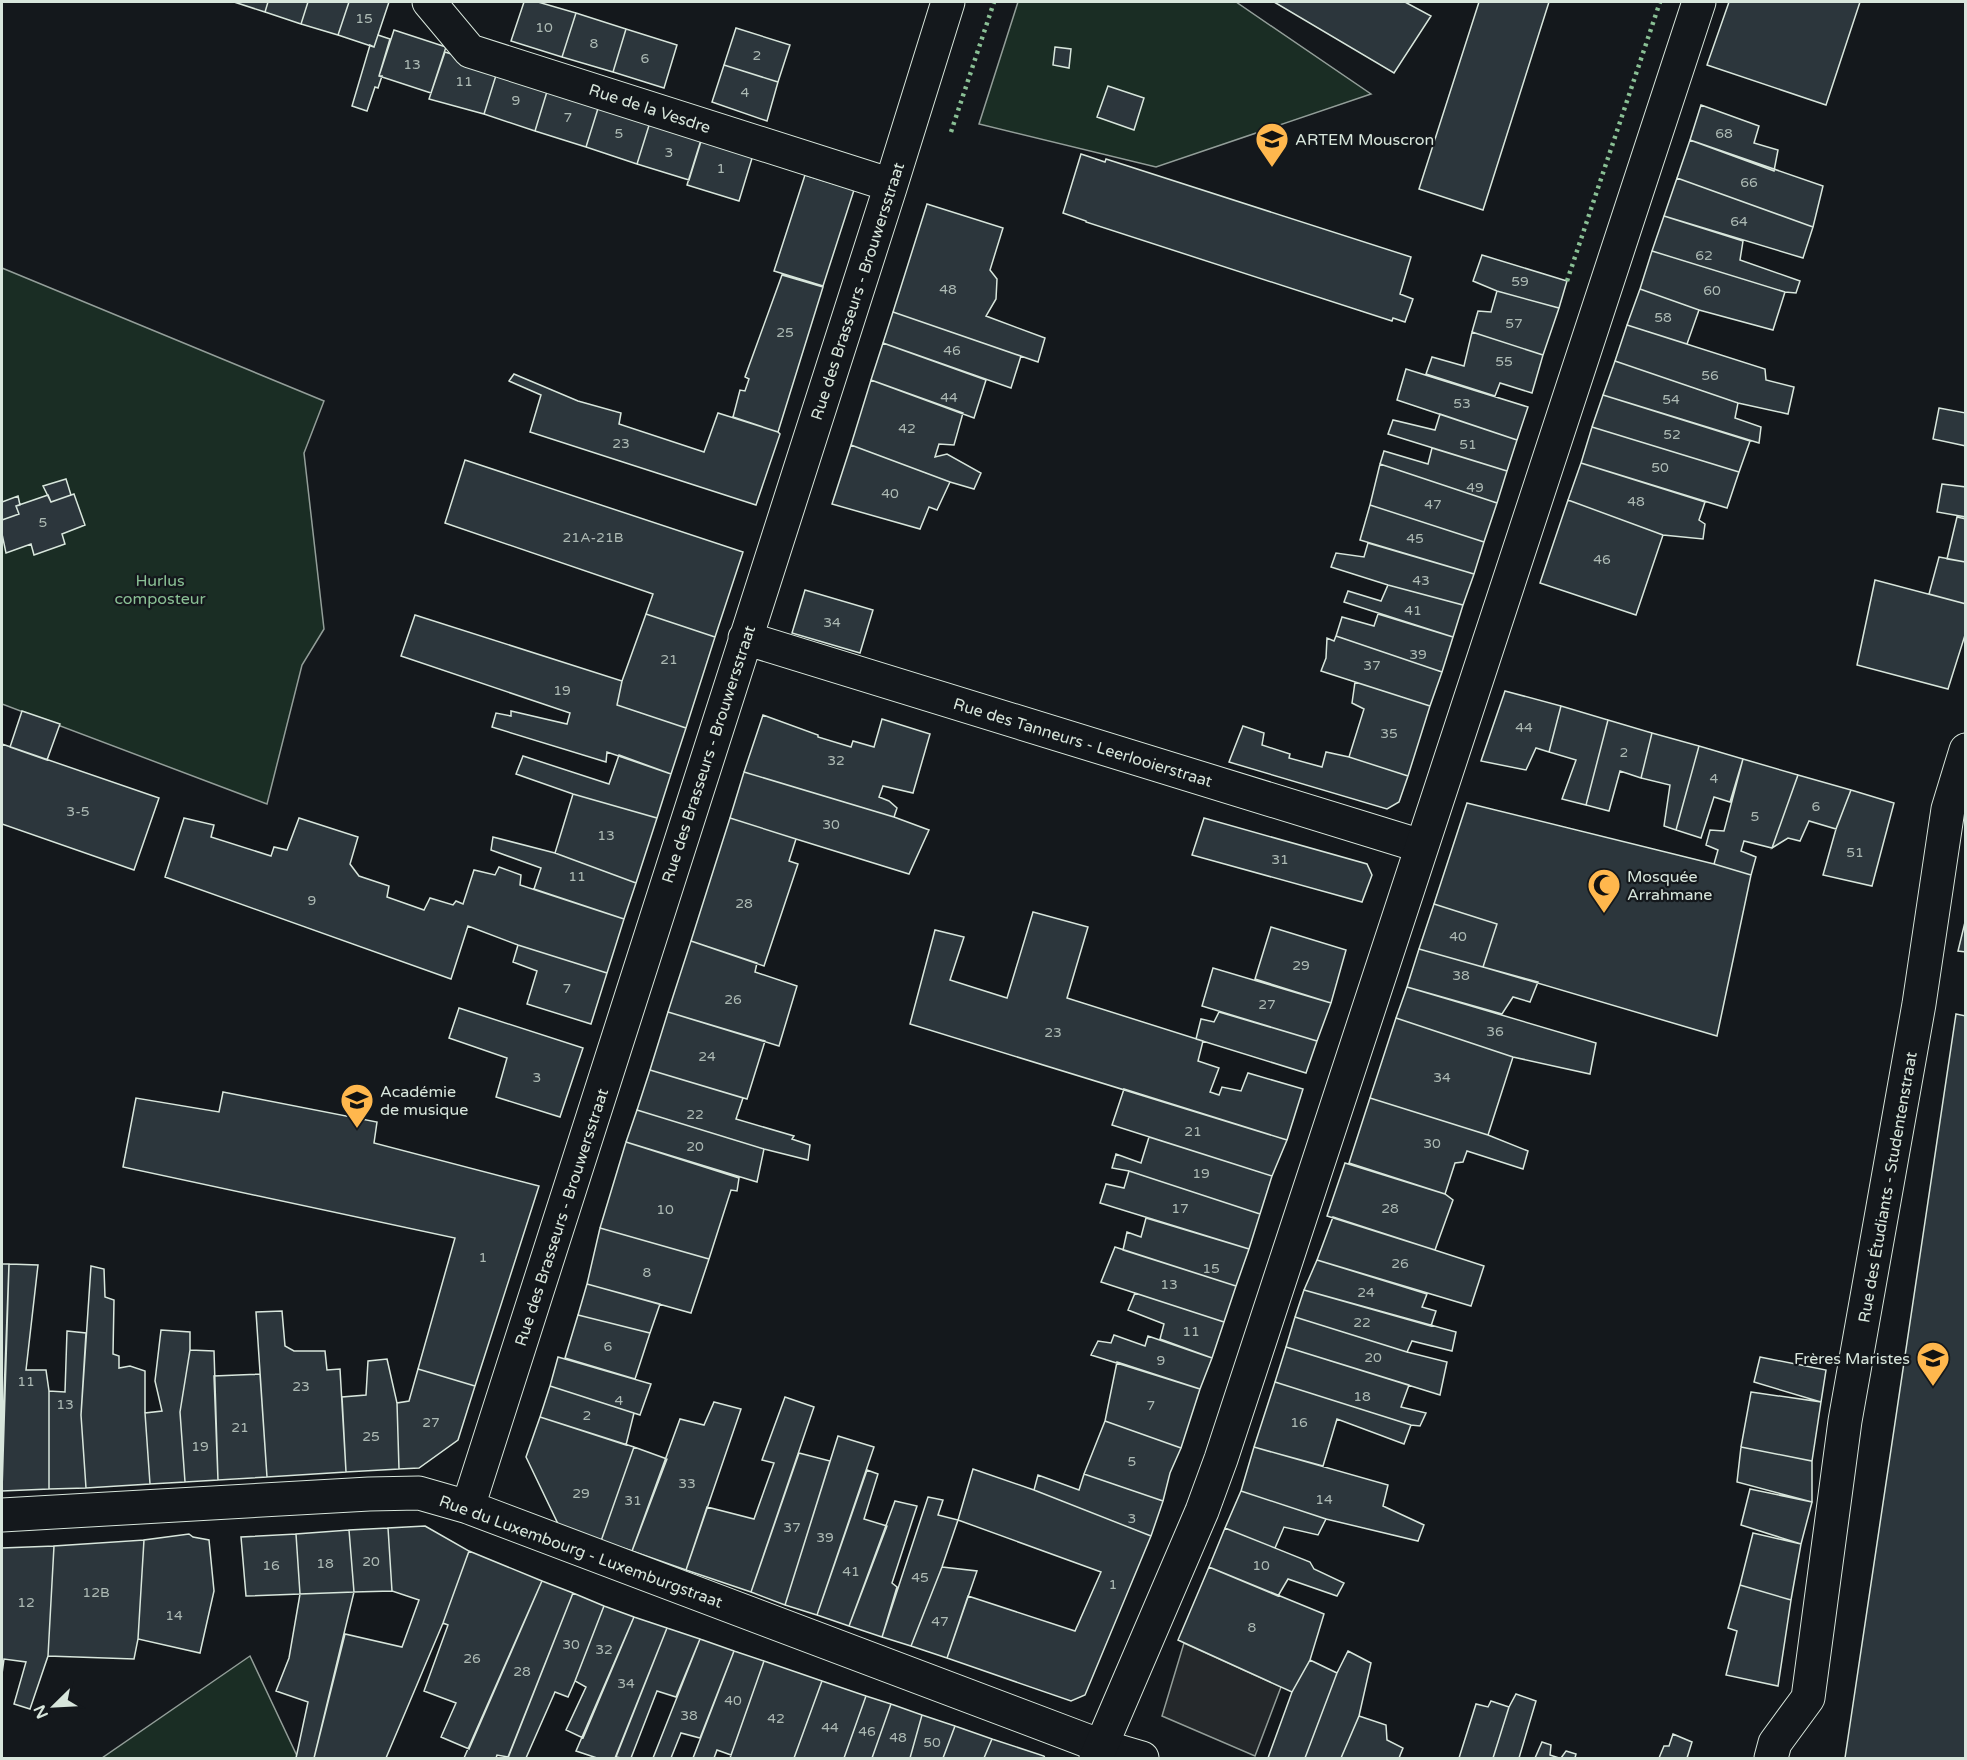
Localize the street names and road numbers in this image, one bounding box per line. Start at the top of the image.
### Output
street label: Rue de la Vesdre [586,80,713,138]
street label: Rue des Brasseurs - Brouwersstraat [807,160,909,423]
street label: Rue des Brasseurs - Brouwersstraat [658,623,760,886]
street label: Rue des Tanneurs - Leerlooierstraat [951,694,1215,792]
street label: Rue des Étudiants - Studentenstraat [1854,1050,1922,1324]
street label: Rue des Brasseurs - Brouwersstraat [511,1086,613,1349]
street label: Rue du Luxembourg - Luxemburgstraat [436,1491,725,1613]

